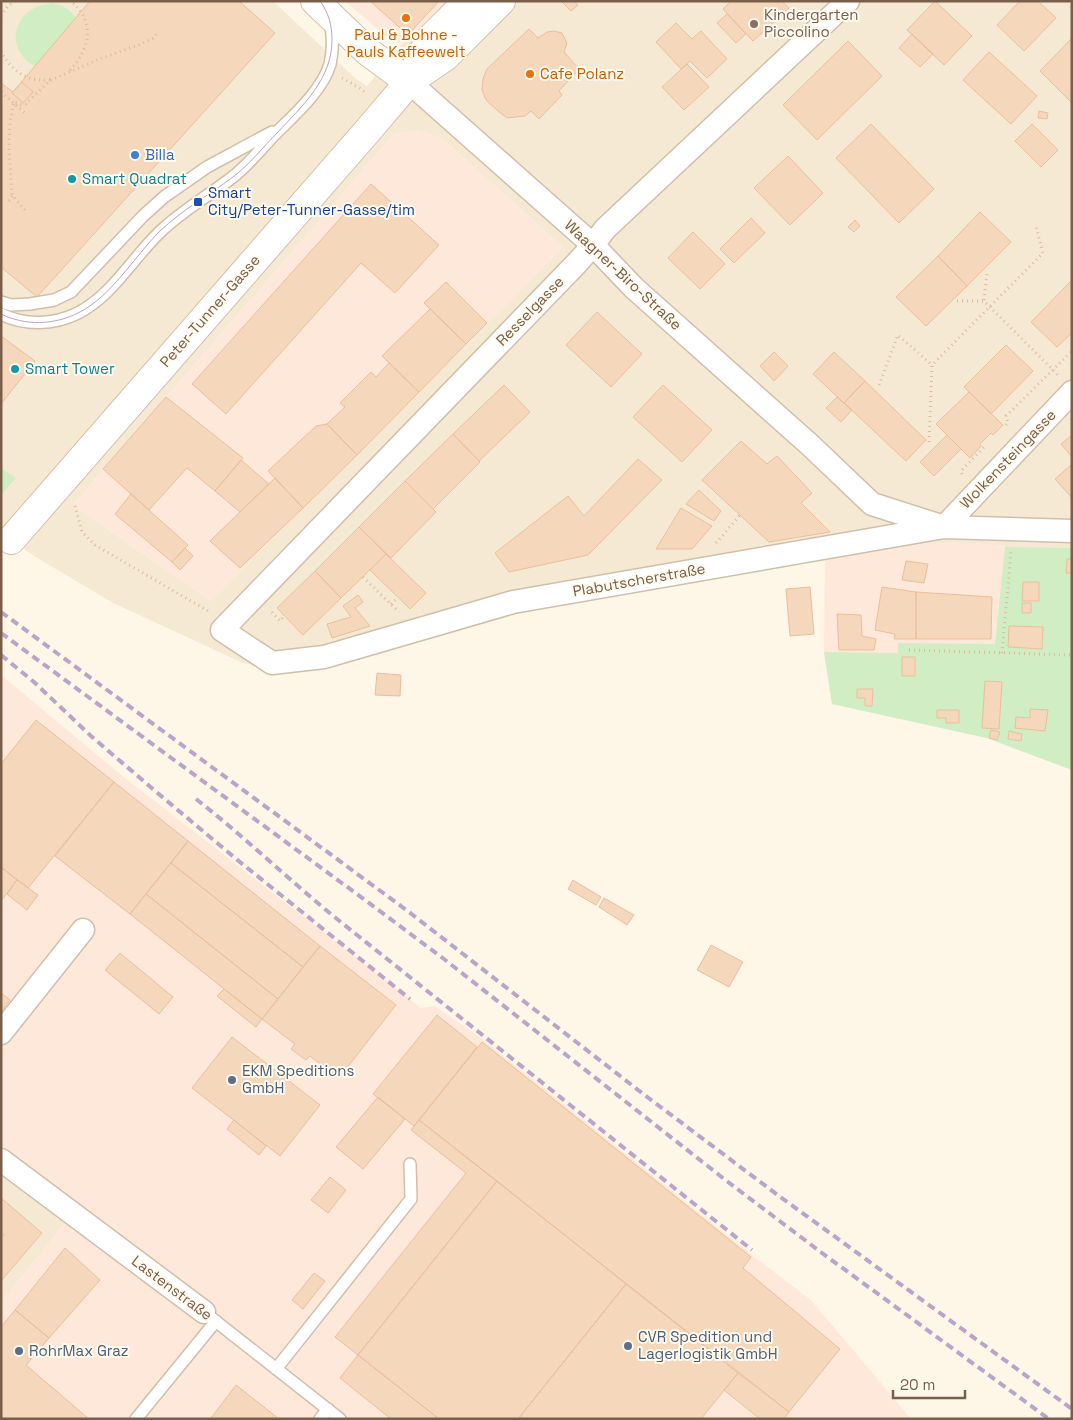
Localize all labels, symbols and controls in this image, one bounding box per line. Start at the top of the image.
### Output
place label: Kindergarten Piccolino [764,5,859,41]
marker: Paul & Bohne - Pauls Kaffeewelt [400,12,412,24]
marker: Kindergarten Piccolino [748,18,760,30]
place label: Paul & Bohne - Pauls Kaffeewelt [346,25,466,61]
place label: Cafe Polanz [540,64,624,83]
marker: Cafe Polanz [524,68,536,80]
place label: Billa [145,145,175,164]
marker: Billa [129,149,141,161]
place label: Smart Quadrat [82,169,187,188]
marker: Smart Quadrat [66,173,78,185]
place label: Smart City/Peter-Tunner-Gasse/tim [208,183,415,219]
marker: Smart City/Peter-Tunner-Gasse/tim [192,196,204,208]
street label: Waagner-Biro-Straße [561,215,686,334]
street label: Peter-Tunner-Gasse [155,250,264,371]
street label: Resselgasse [492,272,568,349]
place label: Smart Tower [25,359,115,378]
marker: Smart Tower [9,363,21,375]
street label: Wolkensteingasse [955,405,1060,512]
street label: Plabutscherstraße [571,558,707,601]
place label: EKM Speditions GmbH [242,1061,355,1097]
marker: EKM Speditions GmbH [226,1074,238,1086]
street label: Lastenstraße [128,1251,217,1324]
place label: CVR Spedition und Lagerlogistik GmbH [638,1327,778,1363]
marker: CVR Spedition und Lagerlogistik GmbH [622,1340,634,1352]
place label: RohrMax Graz [29,1341,129,1360]
marker: RohrMax Graz [13,1345,25,1357]
scale bar [893,1368,966,1400]
text: 20 m [900,1375,935,1394]

